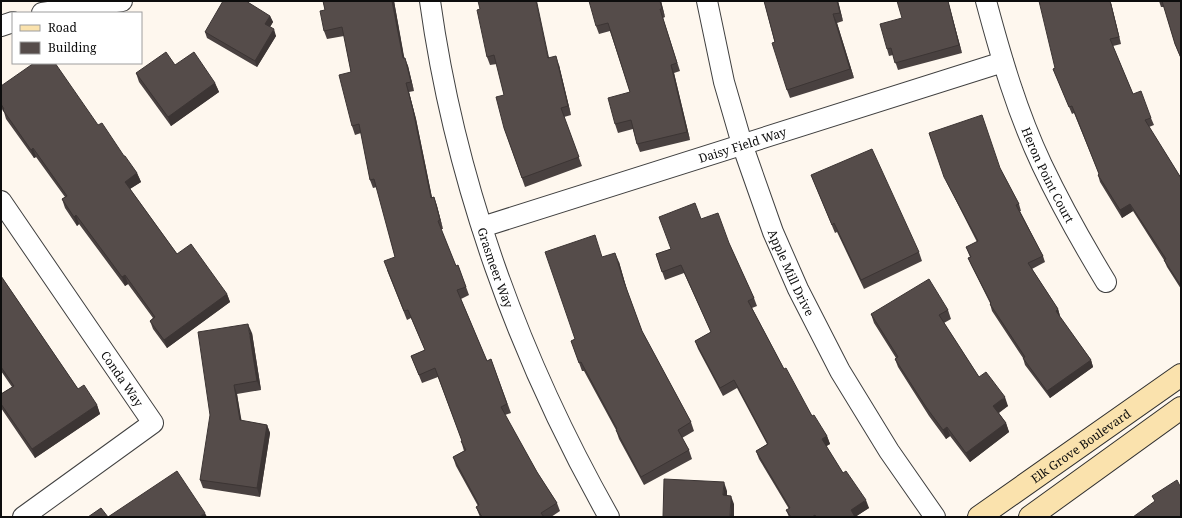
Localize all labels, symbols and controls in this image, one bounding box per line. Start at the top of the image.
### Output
legend [12,12,142,64]
text: Road [48,19,78,36]
text: Building [48,39,97,56]
street label: Daisy Field Way [696,123,789,166]
street label: Heron Point Court [1018,124,1079,226]
street label: Grasmeer Way [474,225,518,310]
street label: Apple Mill Drive [764,226,819,319]
street label: Conda Way [97,347,148,410]
street label: Elk Grove Boulevard [1027,404,1134,487]

